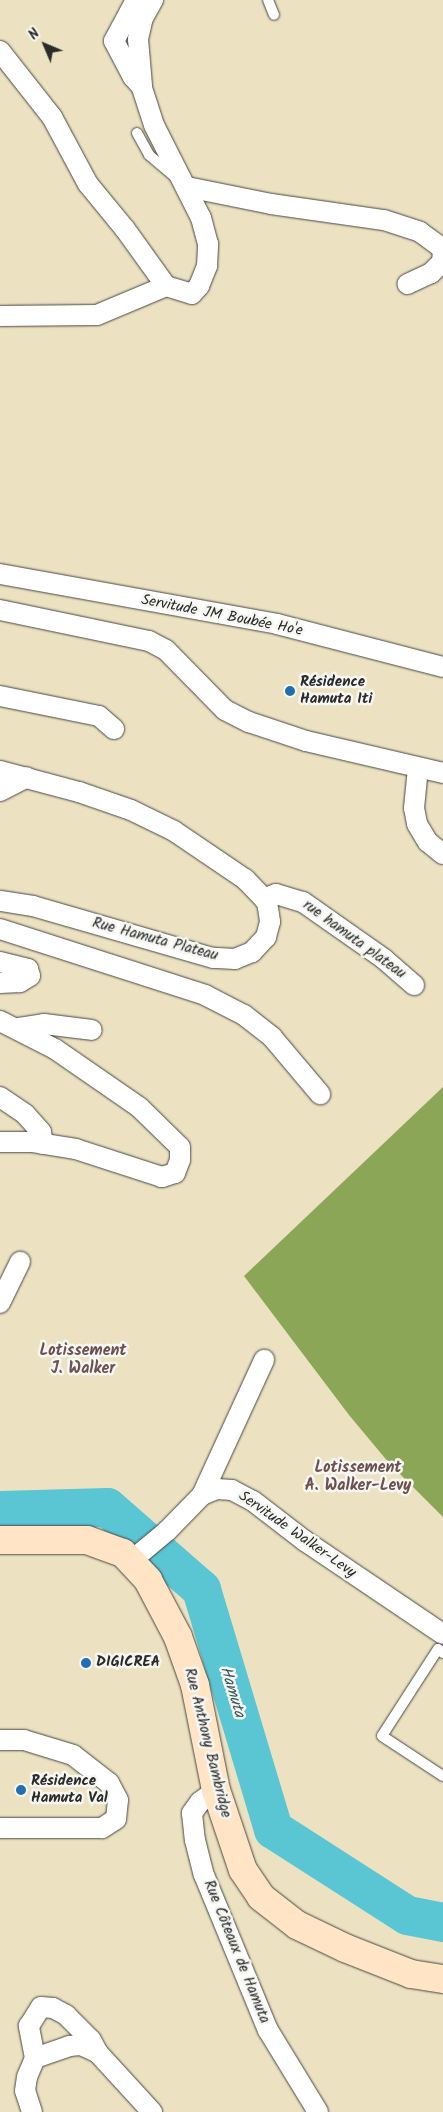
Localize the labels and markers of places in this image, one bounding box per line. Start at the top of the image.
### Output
place label: Résidence Hamuta Iti [300,673,372,708]
marker: Résidence Hamuta Iti [284,685,296,697]
place label: DIGICREA [96,1654,160,1672]
marker: DIGICREA [80,1657,92,1669]
place label: Résidence Hamuta Val [31,1772,108,1807]
marker: Résidence Hamuta Val [15,1784,27,1796]

